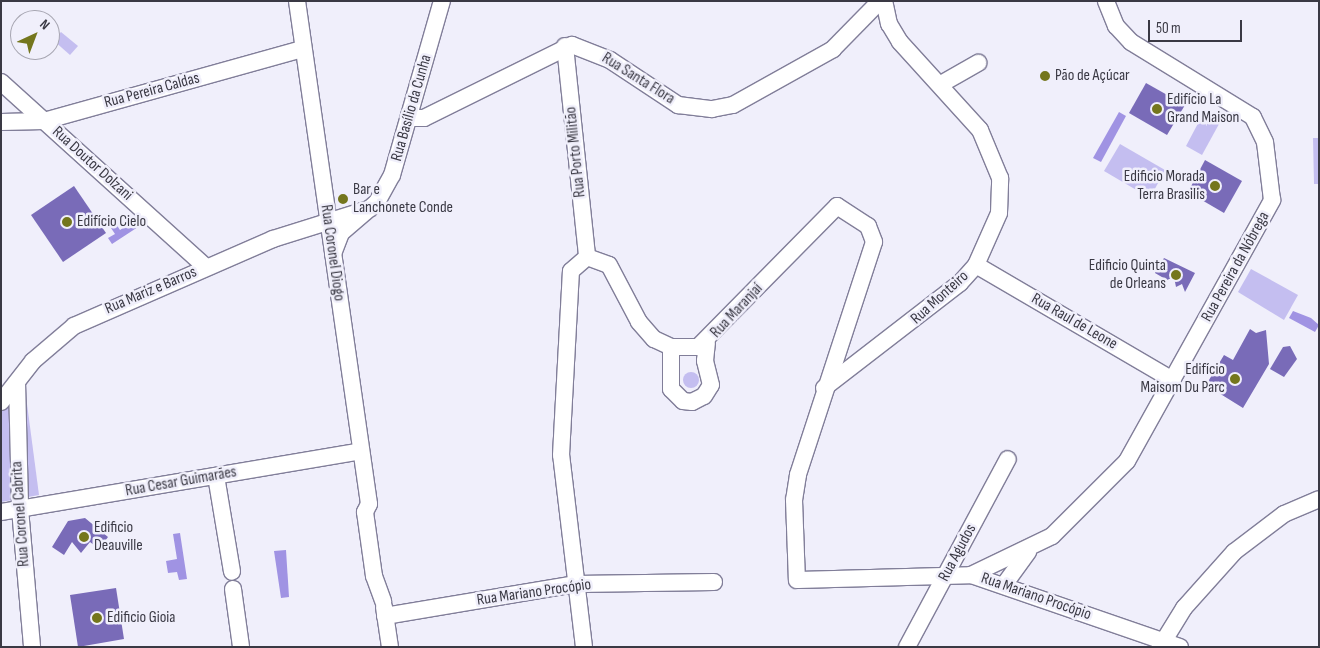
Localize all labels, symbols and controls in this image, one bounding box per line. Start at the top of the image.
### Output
north arrow [10,10,60,60]
scale bar [1150,10,1244,42]
text: N [36,16,53,33]
text: 50 m [1156,19,1181,38]
street label: Rua Santa Flora [598,49,678,109]
street label: Rua Basílio da Cunha [388,53,436,163]
place label: Pão de Açúcar [1055,66,1130,86]
street label: Rua Pereira Caldas [102,69,202,113]
marker: Pão de Açúcar [1039,70,1051,82]
place label: Edifício La Grand Maison [1167,90,1239,128]
marker: Edifício La Grand Maison [1151,103,1163,115]
street label: Rua Porto Militão [562,106,590,198]
street label: Rua Doutor Dolzani [48,123,136,205]
place label: Edificio Morada Terra Brasilis [1124,167,1205,205]
place label: Bar e Lanchonete Conde [353,180,453,218]
marker: Edificio Morada Terra Brasilis [1209,180,1221,192]
marker: Bar e Lanchonete Conde [337,193,349,205]
street label: Rua Coronel Diogo [316,204,348,302]
street label: Rua Pereira da Nóbrega [1198,209,1274,325]
place label: Edifício Cielo [77,212,146,232]
marker: Edifício Cielo [61,216,73,228]
place label: Edificio Quinta de Orleans [1089,256,1166,294]
street label: Rua Mariz e Barros [102,263,200,319]
street label: Rua Monteiro [907,267,973,329]
marker: Edificio Quinta de Orleans [1170,269,1182,281]
street label: Rua Maranjaí [707,280,767,342]
street label: Rua Raul de Leone [1028,290,1120,354]
place label: Edifício Maisom Du Parc [1141,360,1225,398]
marker: Edifício Maisom Du Parc [1229,373,1241,385]
street label: Rua Coronel Cabrita [8,461,34,567]
street label: Rua Cesar Guimarães [124,463,238,501]
place label: Edificio Deauville [94,518,143,556]
street label: Rua Agudos [935,521,981,585]
marker: Edificio Deauville [78,531,90,543]
street label: Rua Mariano Procópio [978,569,1094,625]
street label: Rua Mariano Procópio [476,575,592,611]
place label: Edificio Gioia [107,608,175,628]
marker: Edificio Gioia [91,612,103,624]

